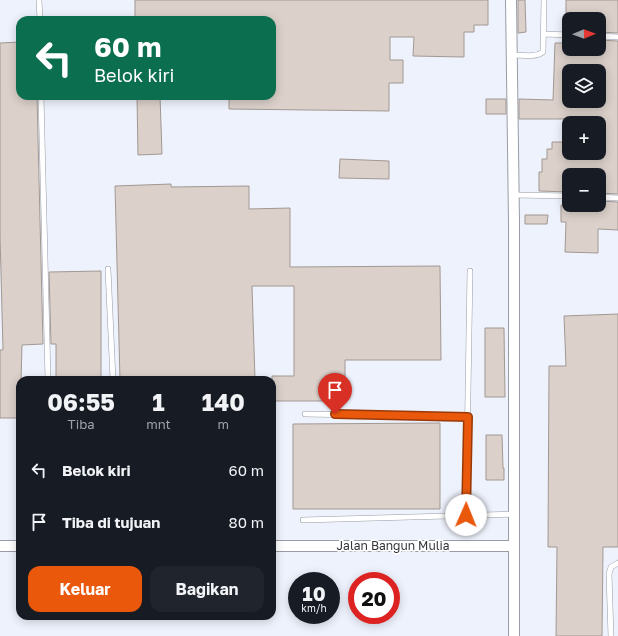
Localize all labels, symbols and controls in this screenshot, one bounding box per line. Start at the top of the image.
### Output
north arrow [562,12,606,56]
map controls [562,12,606,212]
text: 60 m [94,30,161,63]
icon: left [28,32,80,84]
text: Belok kiri [94,64,174,86]
button: layers [562,64,606,108]
button: + [562,116,606,160]
button: − [562,168,606,212]
pin [318,373,352,414]
icon: arrive [324,379,346,401]
text: 06:55 [47,387,115,416]
text: 1 [152,387,165,416]
text: 140 [202,387,245,416]
text: Tiba [68,416,95,432]
text: mnt [146,416,171,432]
text: m [218,416,229,432]
icon: left [28,459,50,481]
text: Belok kiri [62,461,131,479]
text: 60 m [229,461,264,479]
position arrow [445,494,487,536]
icon: arrive [28,511,50,533]
text: Tiba di tujuan [62,513,160,531]
text: 80 m [229,513,264,531]
street label: Jalan Bangun Mulia [336,538,450,553]
button: Keluar [28,566,142,612]
button: Bagikan [150,566,264,612]
speed limit sign: 20 [348,572,400,624]
text: 10 [302,581,326,605]
text: km/h [301,602,327,614]

